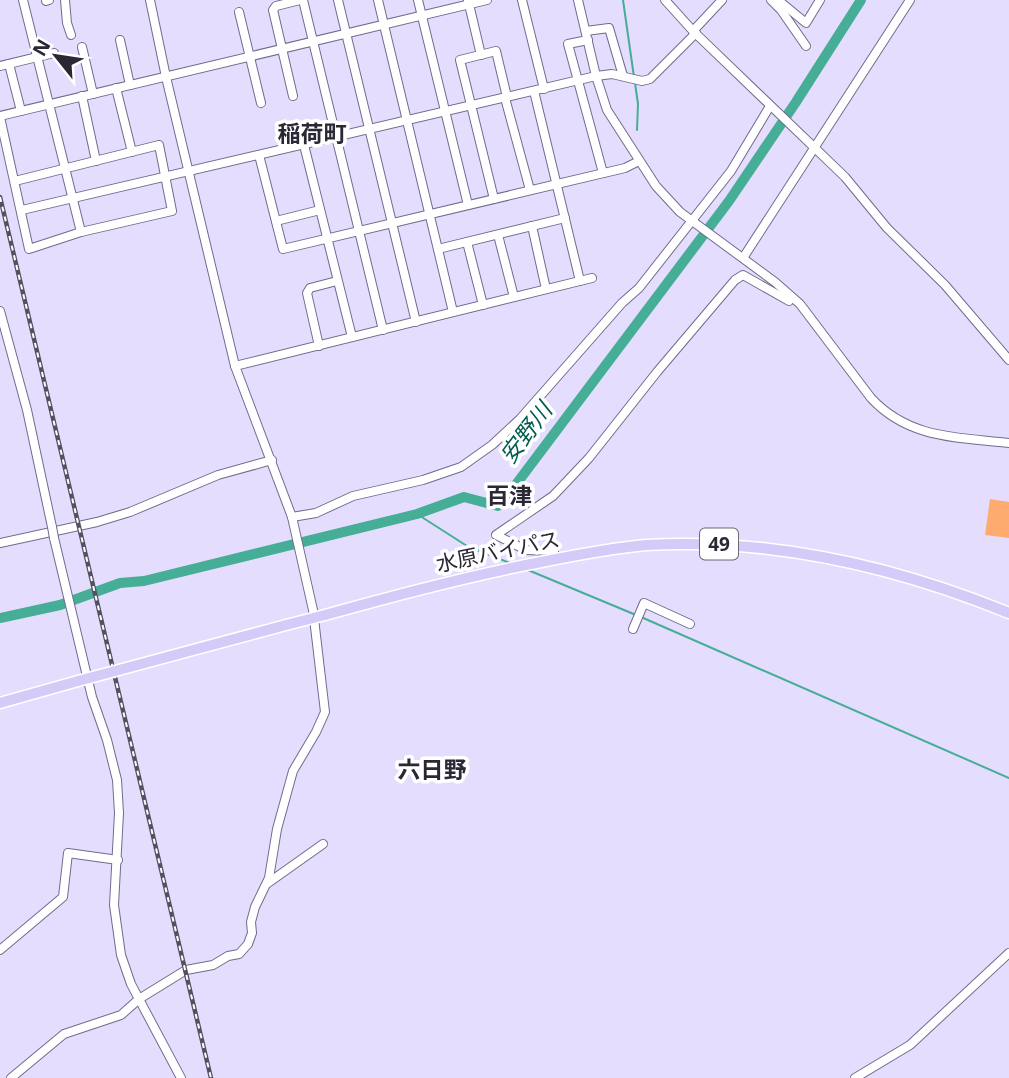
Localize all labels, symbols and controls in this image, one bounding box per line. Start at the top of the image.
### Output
north arrow [21,21,91,91]
text: N [26,34,56,61]
district label: 稲荷町 [278,117,347,149]
water label: 安野川 [492,393,561,470]
district label: 百津 [486,479,532,511]
street label: 水原バイパス [433,524,562,578]
road number: 49 [700,528,738,559]
district label: 六日野 [398,753,467,785]

